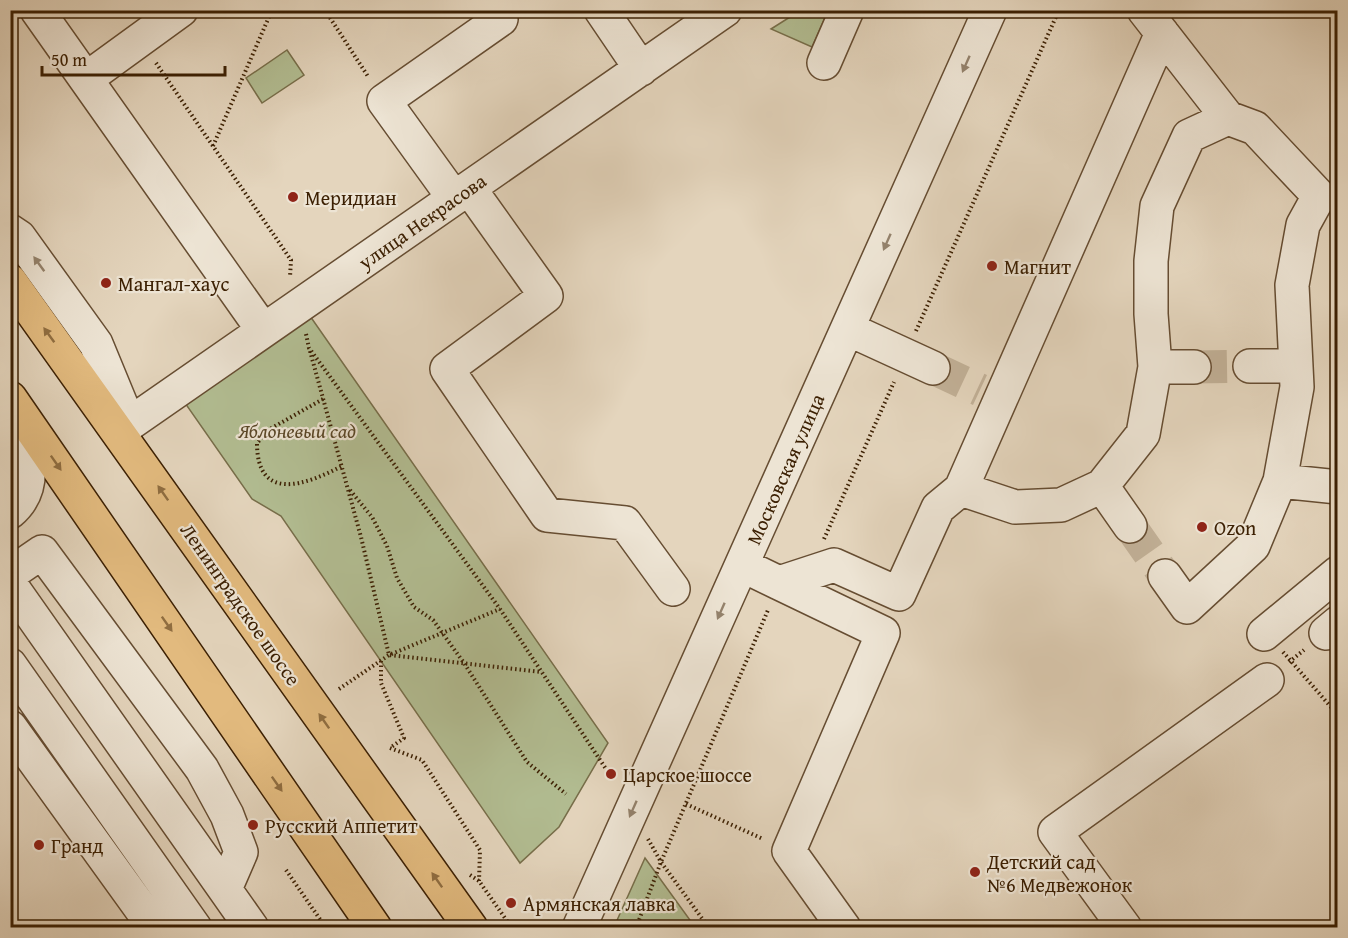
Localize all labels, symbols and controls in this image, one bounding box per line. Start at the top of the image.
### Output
scale bar [42,39,225,77]
text: 50 m [51,46,87,73]
one-way arrow [962,55,971,72]
street label: улица Некрасова [351,166,492,277]
place label: Меридиан [305,183,397,212]
marker: Меридиан [286,190,300,204]
one-way arrow [882,233,891,250]
place label: Магнит [1004,252,1071,281]
one-way arrow [33,257,45,273]
marker: Магнит [985,259,999,273]
place label: Мангал-хаус [118,269,230,298]
marker: Мангал-хаус [99,276,113,290]
one-way arrow [43,327,55,343]
street label: Московская улица [739,388,832,549]
park label: Яблоневый сад [237,416,356,445]
one-way arrow [50,455,62,471]
one-way arrow [157,486,169,502]
place label: Ozon [1214,513,1256,542]
street label: Ленинградское шоссе [174,517,308,691]
marker: Ozon [1195,520,1209,534]
one-way arrow [716,603,726,621]
one-way arrow [161,616,172,632]
one-way arrow [319,713,330,729]
place label: Царское шоссе [623,760,752,789]
marker: Царское шоссе [604,767,618,781]
one-way arrow [271,776,283,792]
one-way arrow [628,800,637,817]
place label: Русский Аппетит [265,811,418,840]
marker: Русский Аппетит [246,818,260,832]
place label: Гранд [51,831,104,860]
marker: Гранд [32,838,46,852]
place label: Детский сад №6 Медвежонок [986,847,1133,899]
marker: Детский сад №6 Медвежонок [968,865,982,879]
one-way arrow [431,872,443,888]
place label: Армянская лавка [523,889,676,918]
marker: Армянская лавка [504,896,518,910]

